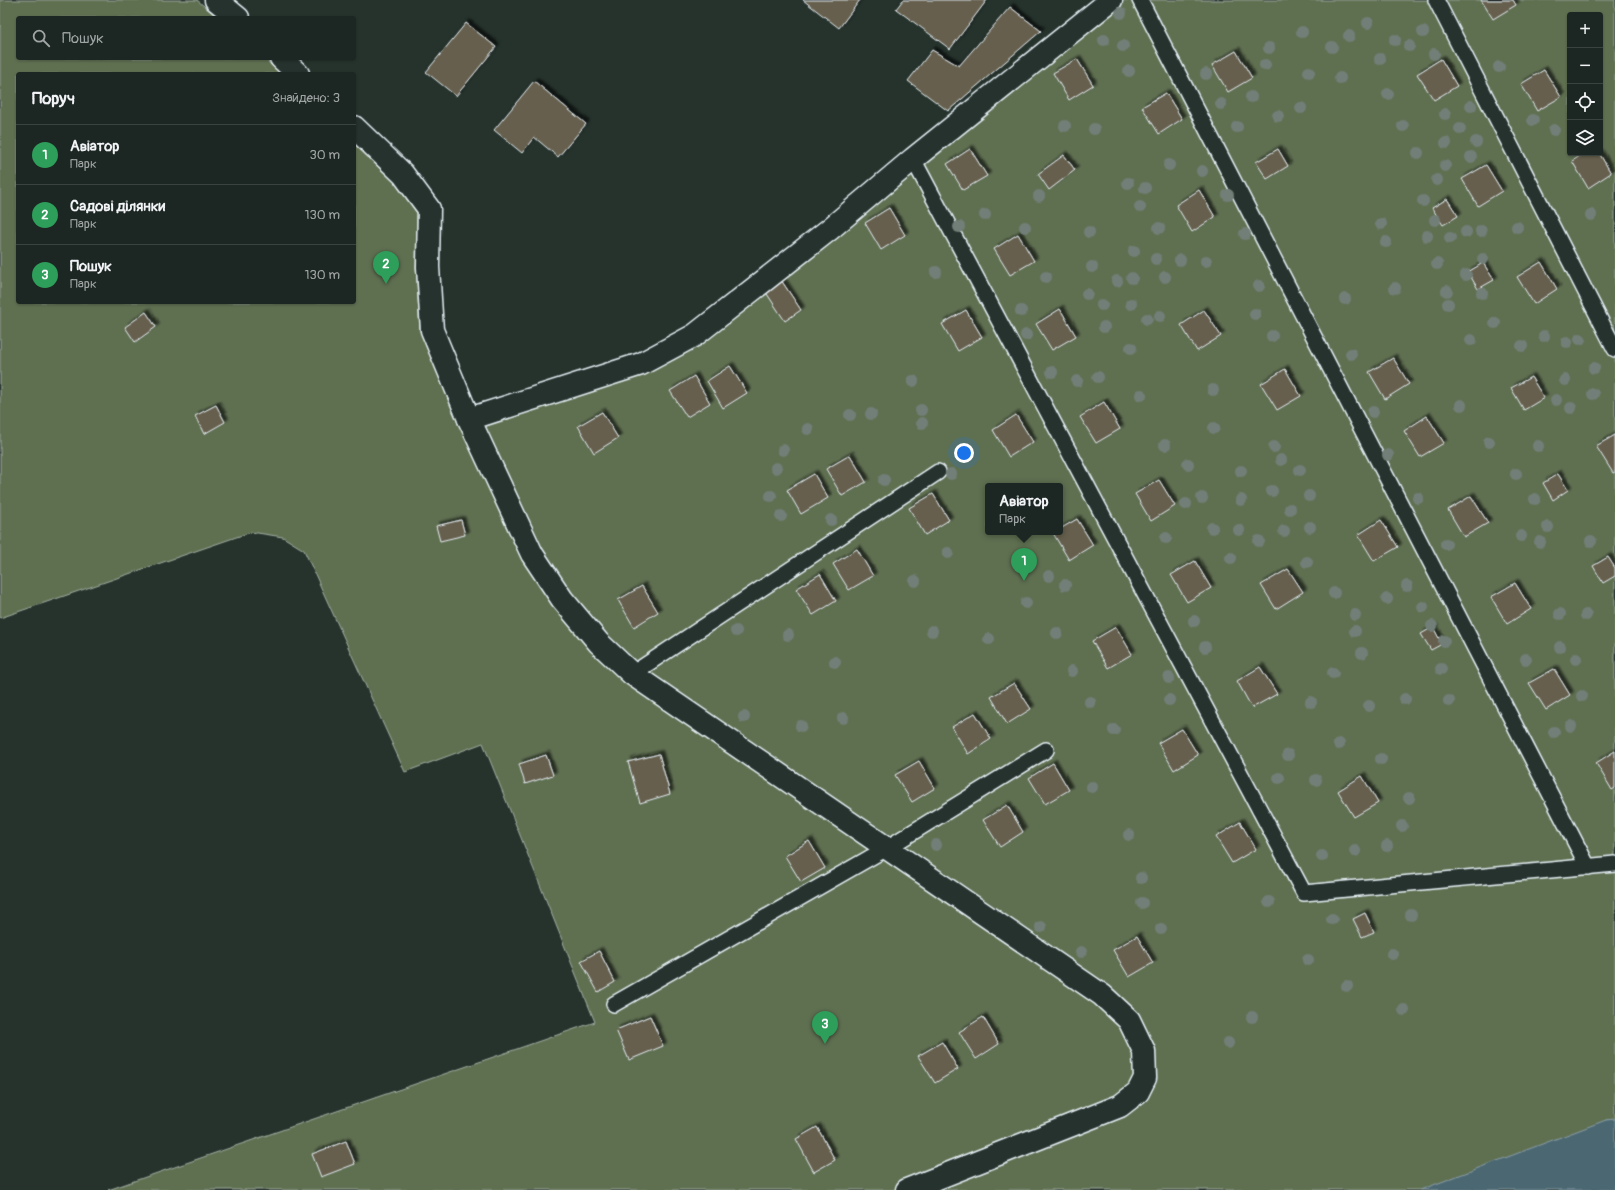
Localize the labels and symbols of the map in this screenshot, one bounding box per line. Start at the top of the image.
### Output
pin: 2 [373,251,399,284]
your location [954,443,974,463]
pin: 1 [1011,548,1037,581]
pin: 3 [812,1011,838,1044]

